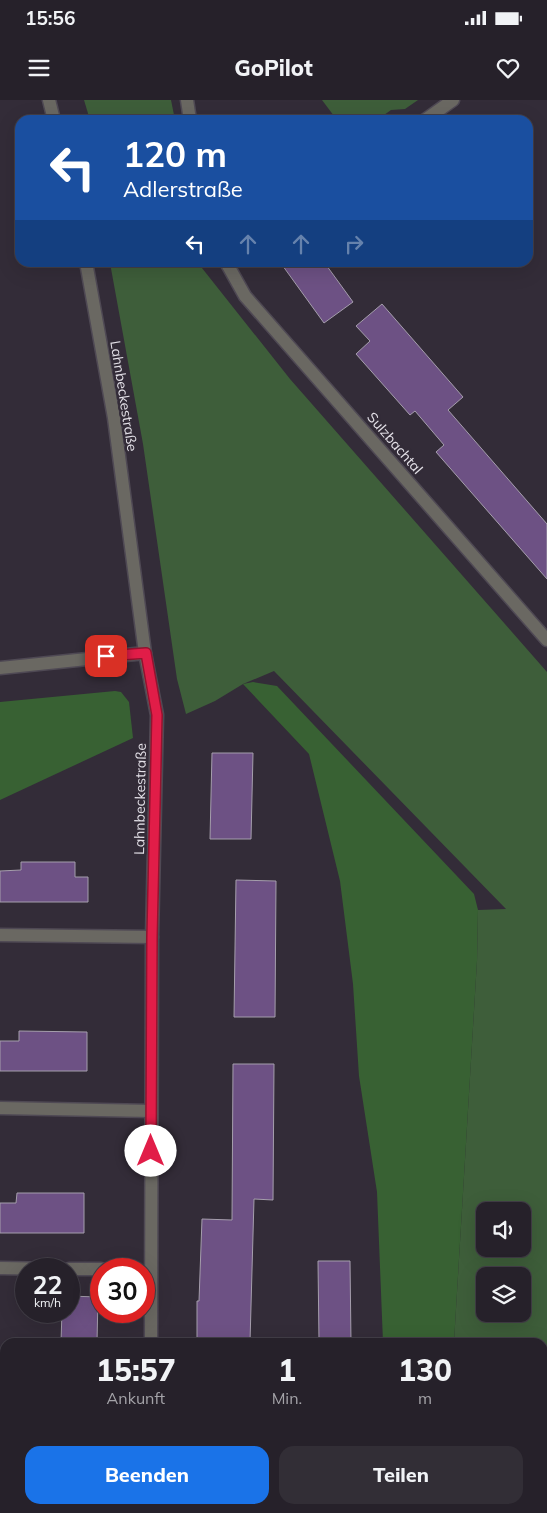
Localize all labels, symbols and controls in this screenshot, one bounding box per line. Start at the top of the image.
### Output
text: 15:56 [25,6,75,30]
icon: menu [25,54,53,82]
text: GoPilot [234,54,313,82]
icon: heart [494,54,522,82]
text: 120 m [123,132,227,176]
icon: left [40,135,105,200]
text: Adlerstraße [123,175,243,203]
icon: left [181,230,209,258]
icon: ahead [234,230,262,258]
icon: ahead [287,230,315,258]
icon: right [340,230,368,258]
street label: Lahnbeckestraße [106,339,142,453]
street label: Sulzbachtal [363,408,427,478]
pin [85,635,127,677]
icon: arrive [92,642,120,670]
street label: Lahnbeckestraße [130,743,150,855]
position arrow [124,1124,176,1176]
map controls [476,1202,531,1322]
button: sound [476,1202,531,1257]
speed limit sign: 30 [90,1258,155,1323]
button: layers [476,1267,531,1322]
text: 22 [32,1269,63,1300]
text: km/h [34,1295,61,1310]
text: 15:57 [96,1351,176,1389]
text: 1 [278,1351,296,1389]
text: 130 [398,1351,452,1389]
text: Ankunft [107,1388,165,1408]
text: Min. [272,1388,302,1408]
text: m [418,1388,432,1408]
button: Beenden [25,1446,269,1504]
button: Teilen [279,1446,523,1504]

